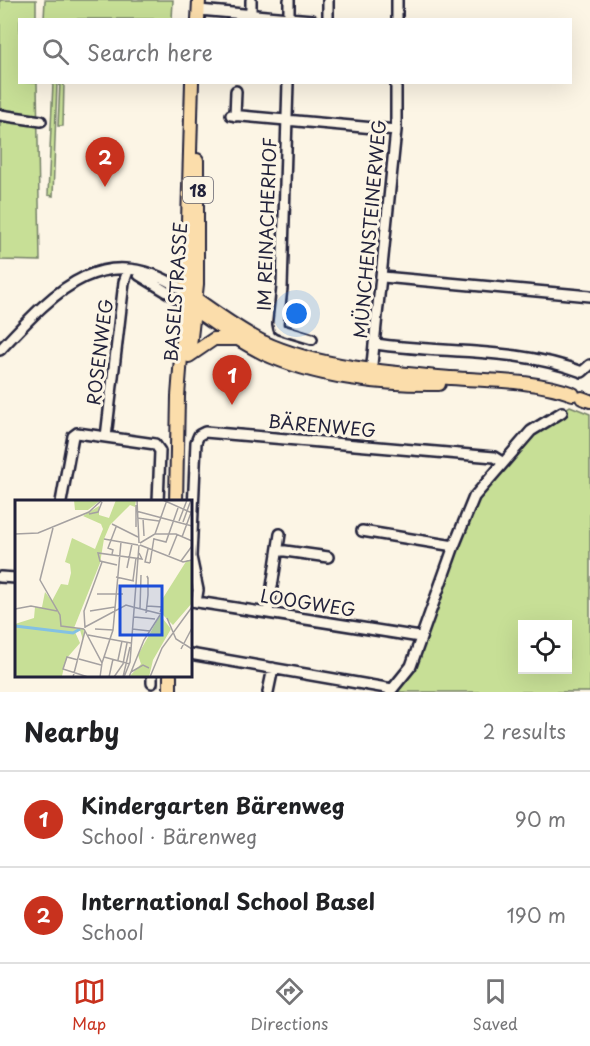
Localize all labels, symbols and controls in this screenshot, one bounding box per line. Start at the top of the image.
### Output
search box [18,18,572,84]
icon: search [39,35,72,68]
text: Search here [87,35,213,68]
street label: MÜNCHENSTEINERWEG [346,118,392,340]
street label: IM REINACHERHOF [249,137,283,311]
pin: 2 [86,138,124,187]
road number: 18 [183,177,213,203]
street label: BASELSTRASSE [157,221,193,363]
street label: ROSENWEG [79,297,119,407]
your location [282,299,311,328]
pin: 1 [212,356,252,405]
street label: BÄRENWEG [267,407,377,443]
inset map [15,500,192,677]
street label: LOOGWEG [258,581,358,623]
map controls [518,620,572,674]
button: locate [518,620,572,674]
text: Nearby [24,712,119,751]
text: 2 results [483,716,566,746]
text: Kindergarten Bärenweg [81,788,345,821]
text: 1 [39,804,48,834]
text: 90 m [515,804,566,834]
text: School · Bärenweg [81,821,257,851]
text: International School Basel [81,884,375,917]
text: 2 [36,900,51,930]
text: 190 m [507,900,566,930]
text: School [81,917,144,947]
tab: Map [72,975,106,1035]
tab: Directions [250,975,328,1035]
tab: Saved [472,975,518,1035]

